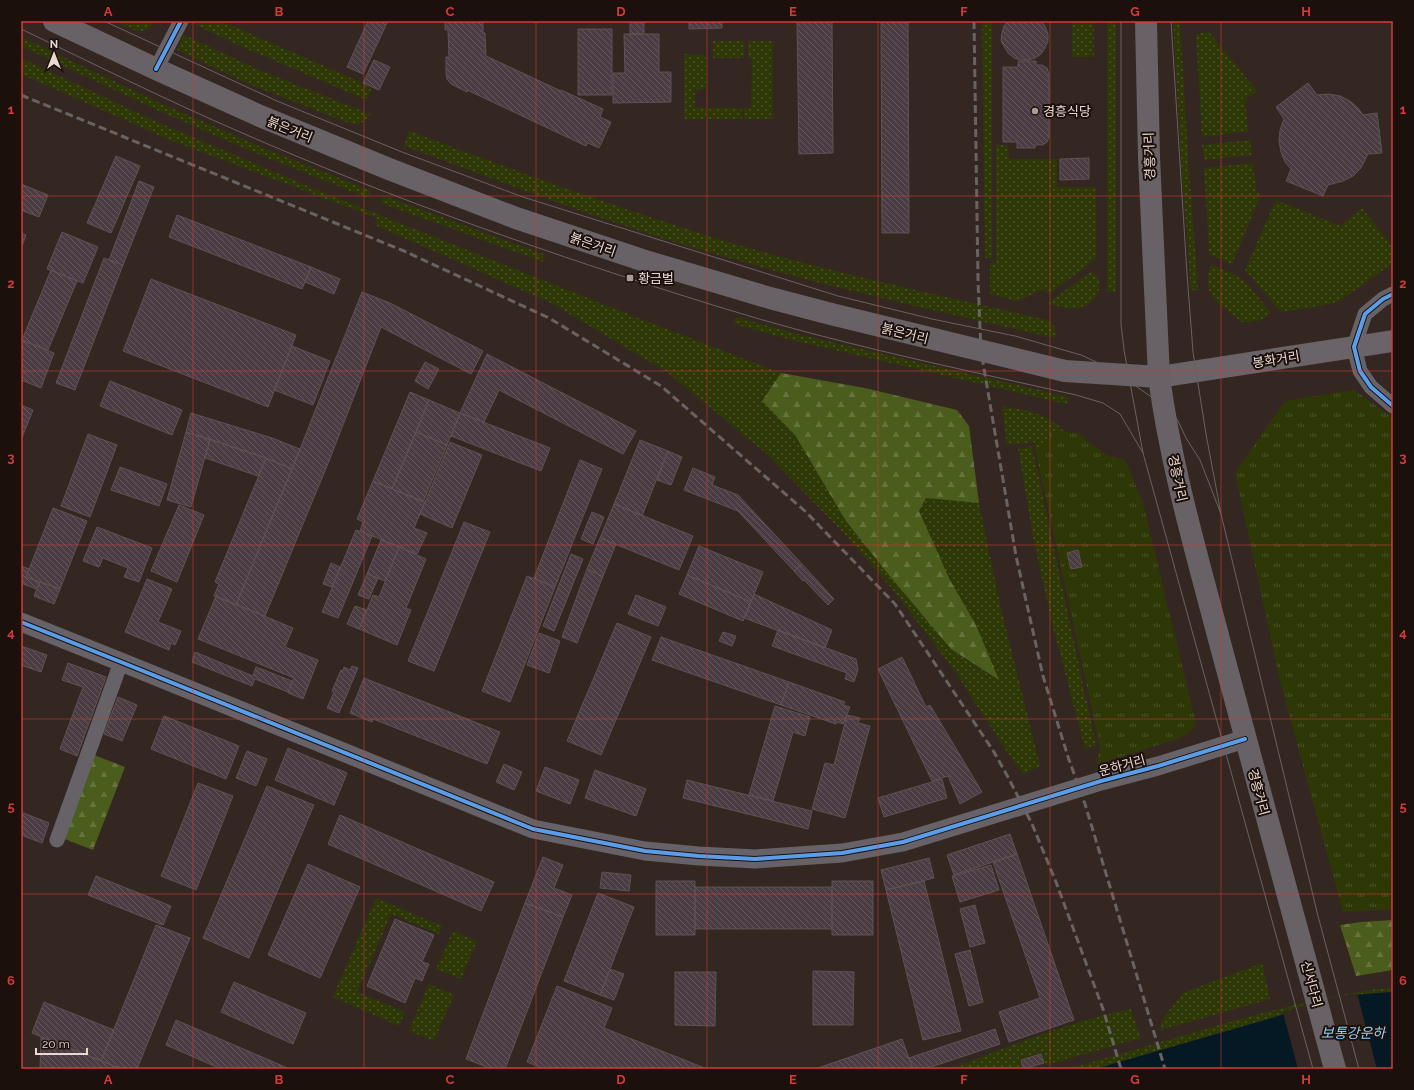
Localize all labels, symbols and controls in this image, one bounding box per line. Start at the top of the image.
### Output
text: A [104,4,113,19]
text: B [275,4,284,19]
text: C [446,4,455,19]
text: D [616,4,626,19]
text: E [789,4,797,19]
text: F [960,4,968,19]
text: G [1130,4,1140,19]
text: H [1301,4,1311,19]
north arrow [34,34,74,74]
text: N [50,38,58,51]
text: 1 [8,102,15,117]
text: 1 [1400,102,1407,117]
place label: 경흥식당 [1043,104,1091,119]
marker: 경흥식당 [1030,106,1040,116]
street label: 붉은거리 [265,114,315,145]
street label: 경흥거리 [1141,132,1158,180]
street label: 붉은거리 [568,230,618,259]
place label: 황금벌 [638,271,674,286]
marker: 황금벌 [625,273,635,283]
text: 2 [7,276,15,291]
text: 2 [1399,276,1407,291]
street label: 붉은거리 [880,320,930,347]
street label: 봉화거리 [1251,348,1301,371]
text: 3 [7,450,15,465]
text: 3 [1399,450,1407,465]
street label: 경흥거리 [1165,453,1190,503]
text: 4 [7,625,15,640]
text: 4 [1399,625,1407,640]
street label: 운하거리 [1097,752,1147,779]
street label: 경흥거리 [1245,767,1272,817]
text: 5 [7,799,15,814]
text: 5 [1399,799,1407,814]
street label: 신서다리 [1298,959,1325,1009]
text: 6 [7,973,15,988]
text: 6 [1399,973,1407,988]
water label: 보통강운하 [1321,1025,1387,1041]
scale bar [36,1030,87,1056]
text: 20 m [42,1037,70,1051]
text: A [104,1072,113,1087]
text: B [275,1072,284,1087]
text: C [446,1072,455,1087]
text: D [616,1072,626,1087]
text: E [789,1072,797,1087]
text: F [960,1072,968,1087]
text: G [1130,1072,1140,1087]
text: H [1301,1072,1311,1087]

